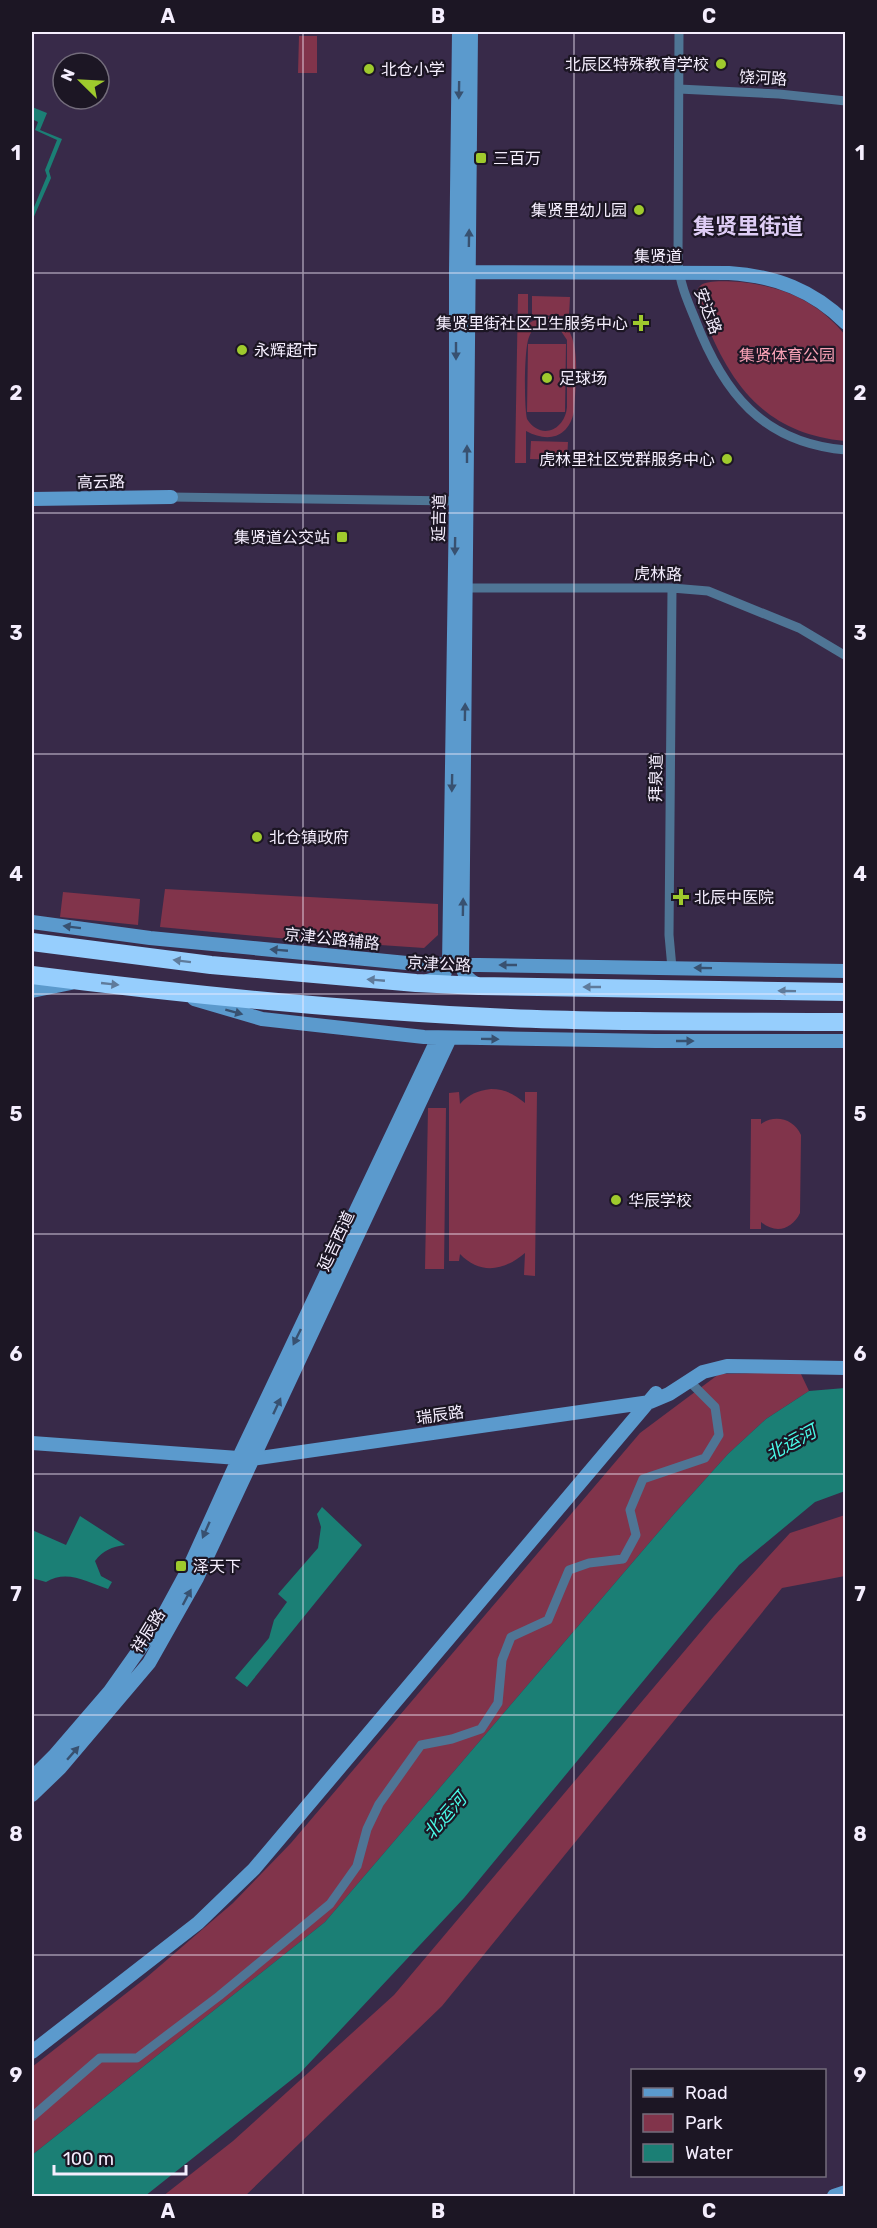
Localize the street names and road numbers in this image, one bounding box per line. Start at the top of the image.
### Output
street label: 饶河路 [739,67,787,89]
street label: 集贤道 [634,247,682,266]
street label: 安达路 [691,285,725,337]
street label: 高云路 [77,472,125,492]
street label: 延吉道 [429,494,449,542]
street label: 虎林路 [634,564,682,584]
street label: 拜泉道 [646,754,666,802]
street label: 京津公路辅路 [283,925,381,953]
street label: 京津公路 [407,953,471,975]
street label: 延吉西道 [314,1208,358,1274]
street label: 瑞辰路 [415,1402,465,1428]
street label: 祥辰路 [127,1606,169,1656]

